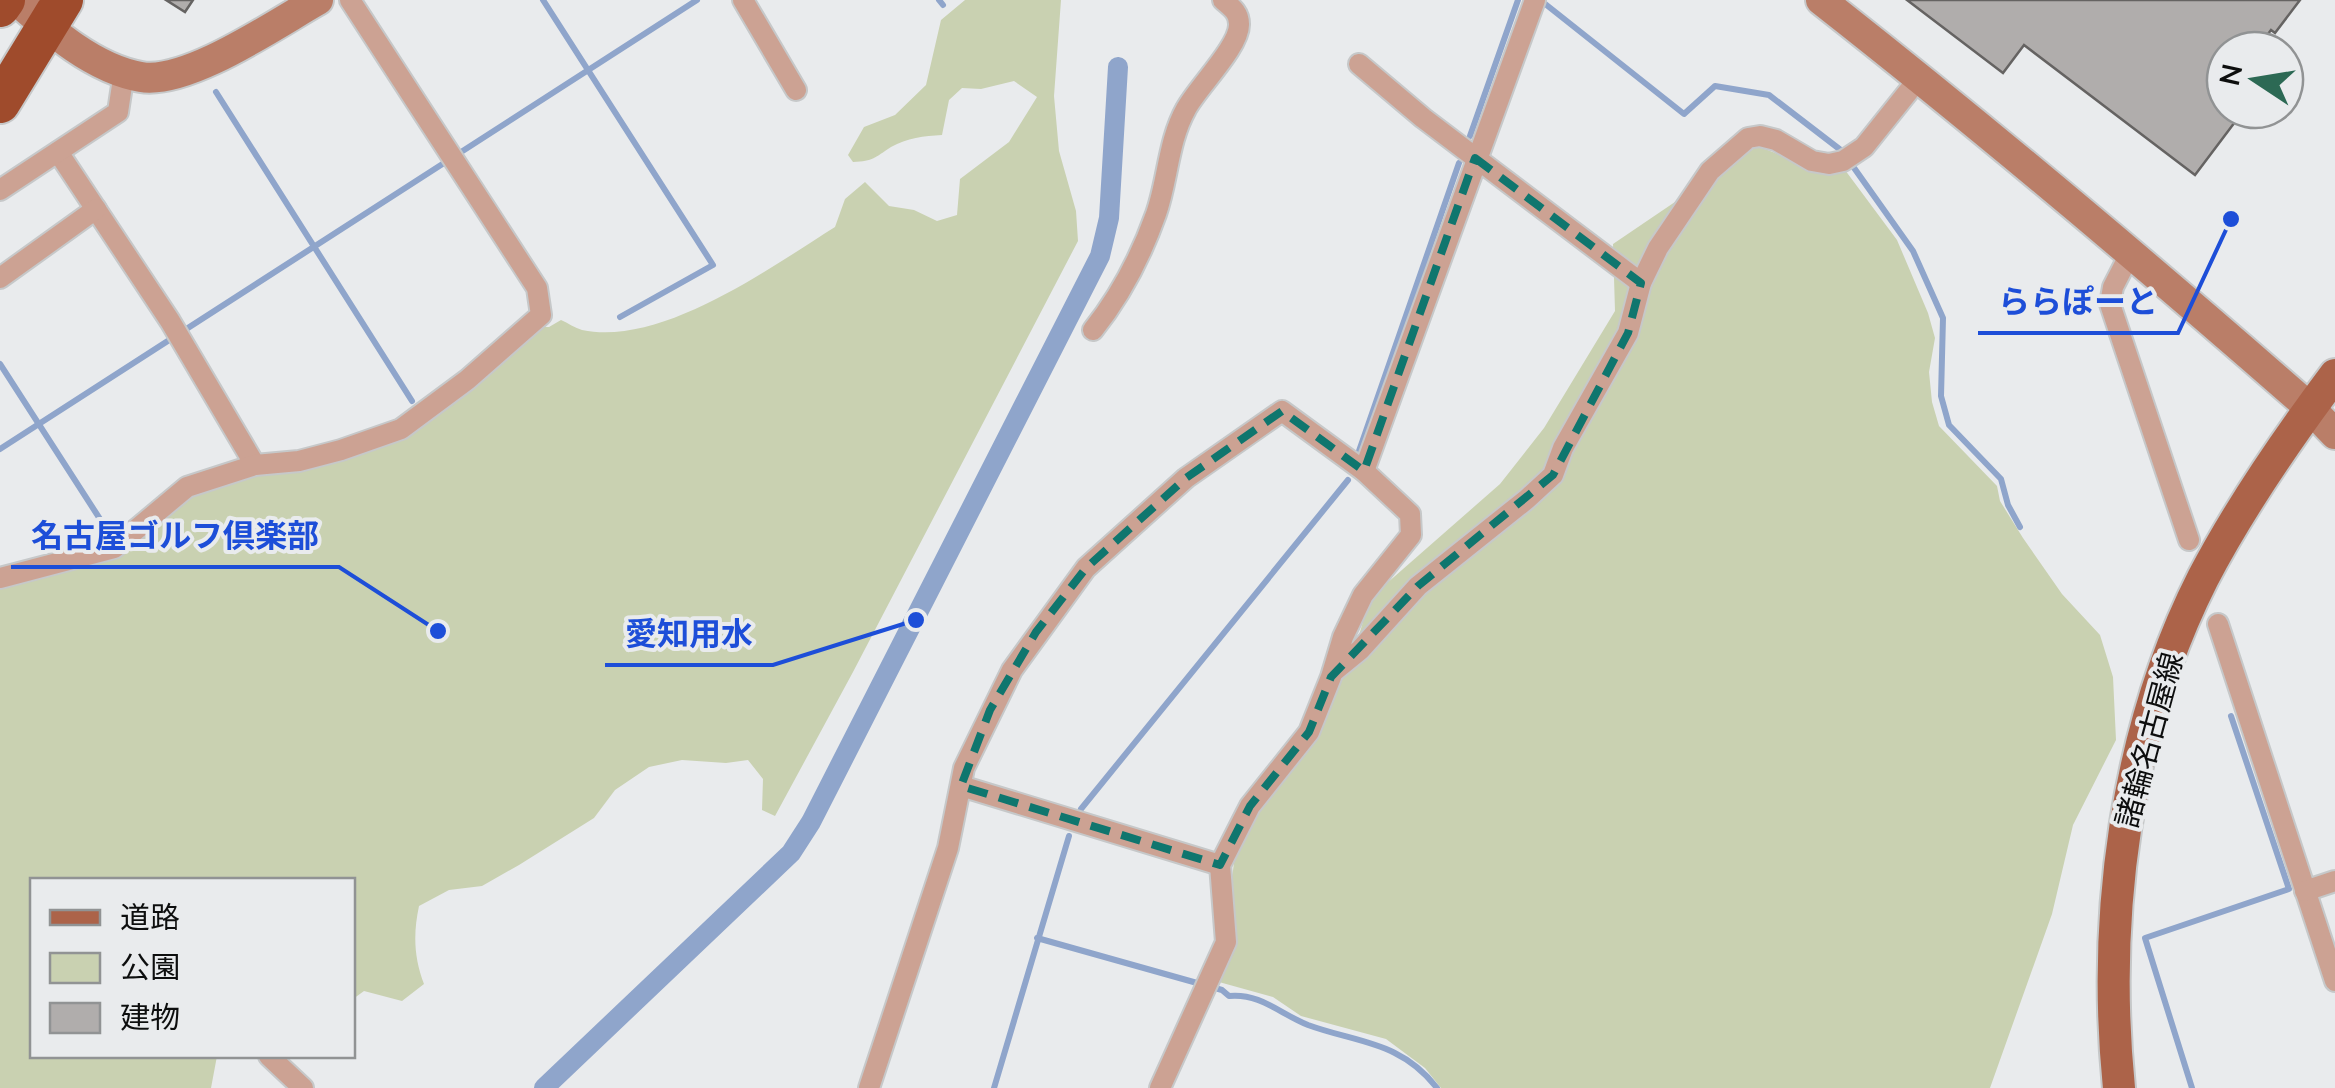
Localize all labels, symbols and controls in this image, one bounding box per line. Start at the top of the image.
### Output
north arrow [2205,30,2305,130]
text: N [2211,61,2252,89]
callout: ららぽーと [1978,271,2178,333]
text: ららぽーと [1998,281,2158,324]
callout: 名古屋ゴルフ倶楽部 [11,505,339,567]
text: 名古屋ゴルフ倶楽部 [31,515,319,558]
callout: 愛知用水 [605,603,773,665]
text: 愛知用水 [625,613,753,656]
street label: 諸輪名古屋線 [2107,648,2194,832]
legend [30,878,355,1058]
text: 道路 [120,898,180,939]
text: 公園 [120,948,180,989]
text: 建物 [120,998,180,1039]

